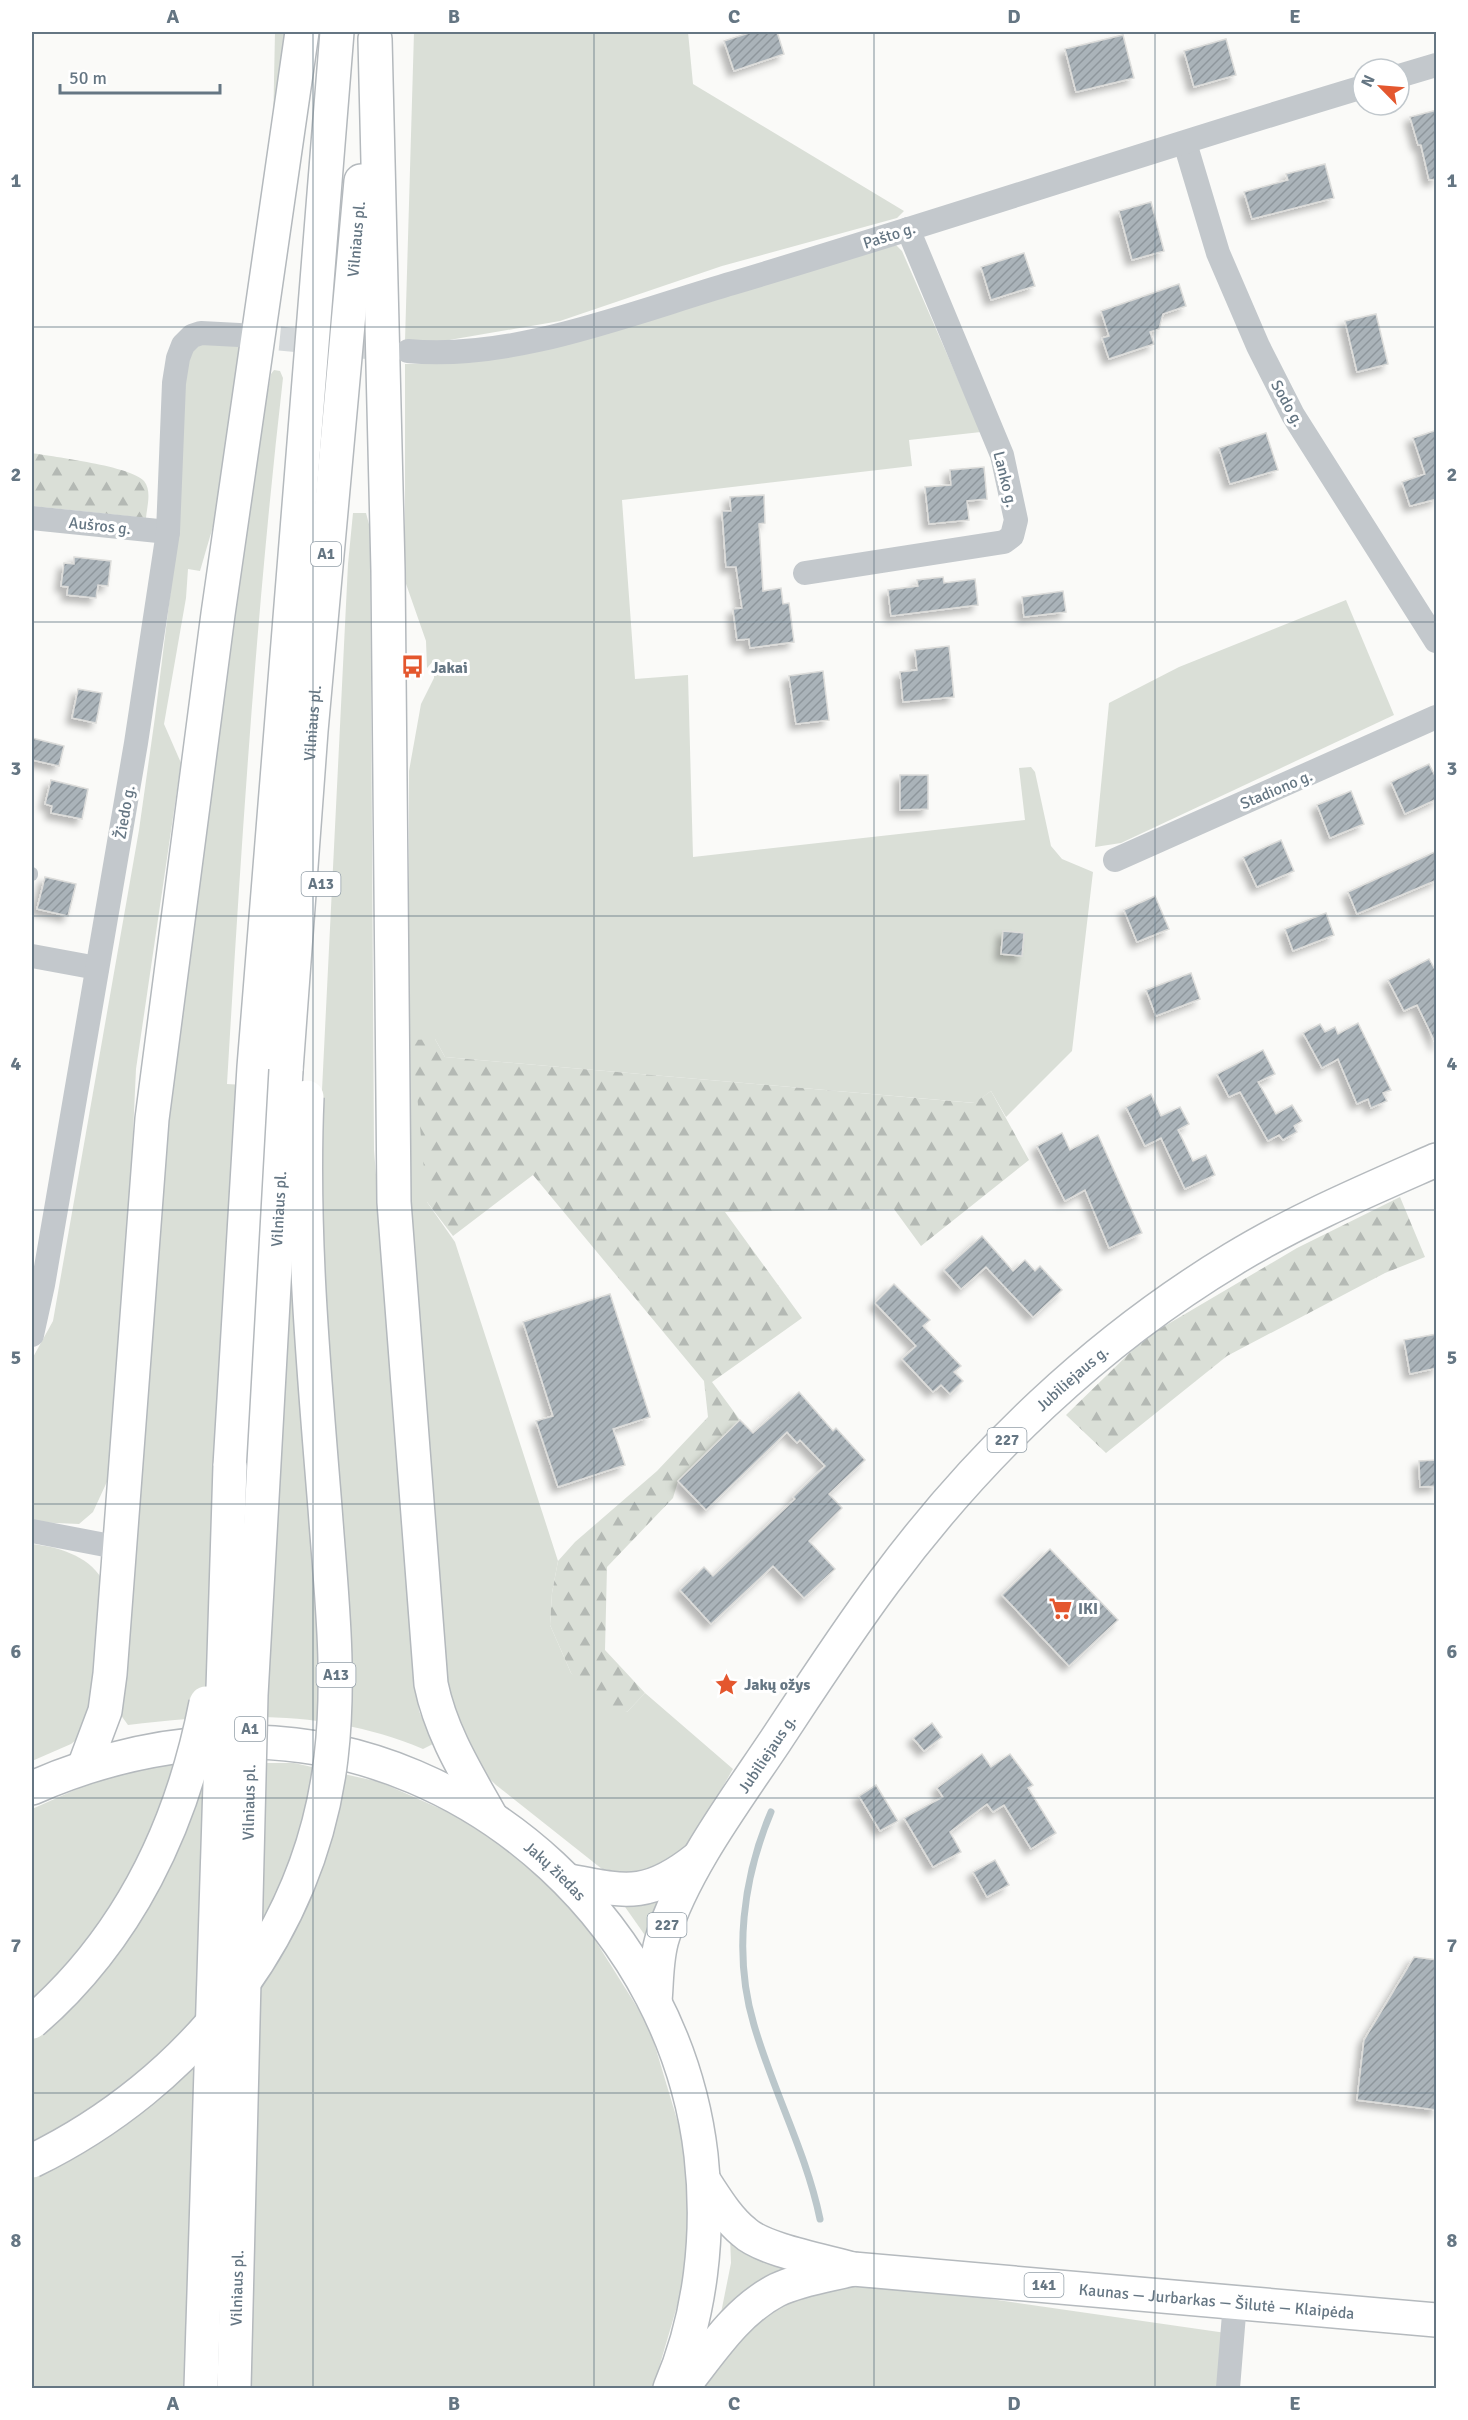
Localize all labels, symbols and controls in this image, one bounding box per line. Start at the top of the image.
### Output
text: A [167,4,180,29]
text: B [448,4,460,29]
text: C [728,4,740,29]
text: D [1007,4,1021,29]
text: E [1289,4,1301,29]
scale bar [60,57,220,95]
north arrow [1351,57,1411,117]
text: 50 m [69,67,107,89]
text: N [1357,72,1380,90]
text: 1 [11,168,22,193]
text: 1 [1447,168,1458,193]
street label: Vilniaus pl. [343,200,370,278]
street label: Pašto g. [861,218,918,254]
street label: Sodo g. [1266,377,1308,430]
street label: Lanko g. [988,449,1022,509]
text: 2 [11,462,21,487]
text: 2 [1447,462,1457,487]
street label: Aušros g. [68,513,132,539]
road number: A1 [311,542,341,566]
bus stop icon: Jakai [400,654,426,680]
place label: Jakai [431,658,468,678]
street label: Vilniaus pl. [300,684,326,762]
text: 3 [11,756,21,781]
text: 3 [1447,756,1457,781]
street label: Stadiono g. [1237,766,1316,814]
street label: Žiedo g. [110,784,140,841]
road number: A13 [302,872,340,896]
text: 4 [11,1051,22,1076]
text: 4 [1447,1051,1458,1076]
street label: Vilniaus pl. [267,1170,291,1248]
street label: Jubiliejaus g. [1032,1342,1113,1416]
text: 5 [11,1345,21,1370]
text: 5 [1447,1345,1457,1370]
road number: 227 [988,1428,1026,1452]
supermarket icon: IKI [1047,1595,1073,1621]
place label: IKI [1078,1599,1098,1619]
text: 6 [11,1639,22,1664]
text: 6 [1447,1639,1458,1664]
road number: A13 [316,1663,356,1687]
place icon: Jakų ožys [713,1671,739,1697]
place label: Jakų ožys [744,1675,810,1695]
street label: Jubiliejaus g. [734,1711,801,1797]
road number: A1 [235,1717,265,1741]
street label: Vilniaus pl. [238,1764,260,1841]
street label: Jakų žiedas [520,1837,590,1905]
road number: 227 [648,1913,686,1937]
text: 7 [11,1933,22,1958]
text: 7 [1447,1933,1458,1958]
text: 8 [11,2228,22,2253]
text: 8 [1447,2228,1458,2253]
street label: Vilniaus pl. [227,2250,248,2326]
road number: 141 [1024,2273,1064,2297]
street label: Kaunas — Jurbarkas — Šilutė — Klaipėda [1078,2280,1355,2324]
text: A [167,2391,180,2416]
text: B [448,2391,460,2416]
text: C [728,2391,740,2416]
text: D [1007,2391,1021,2416]
text: E [1289,2391,1301,2416]

